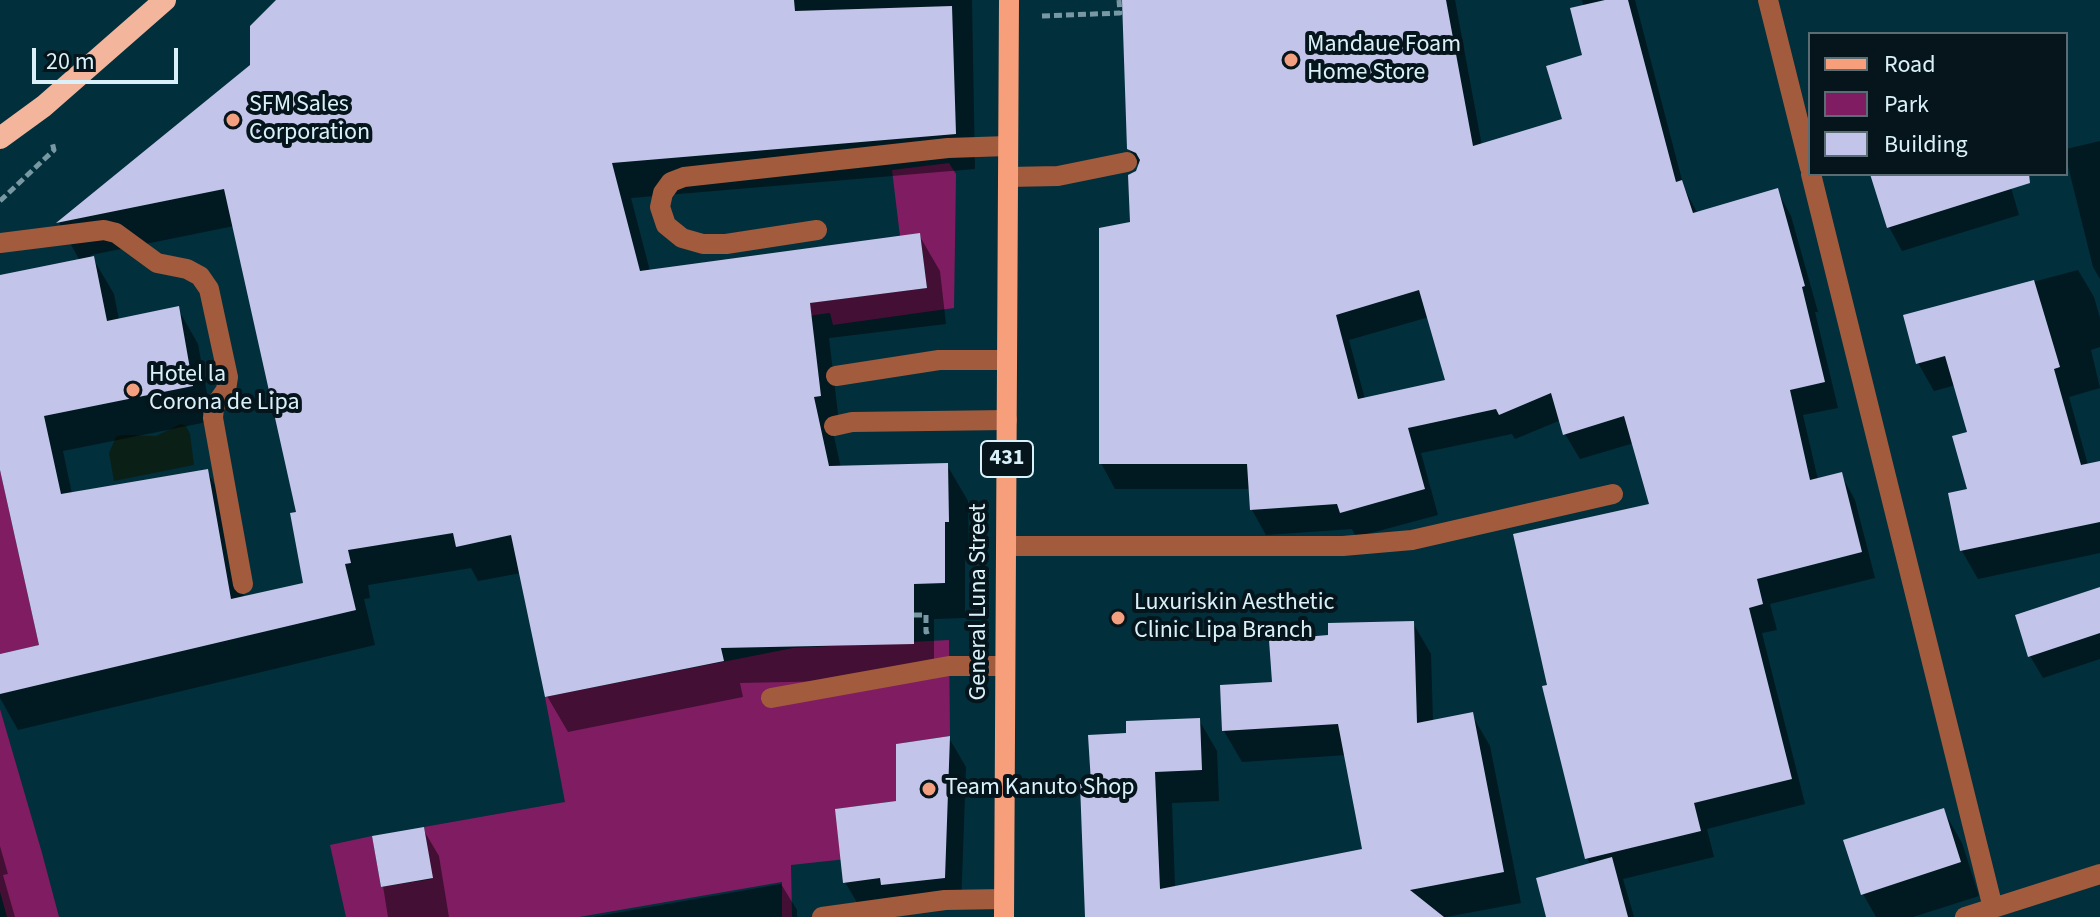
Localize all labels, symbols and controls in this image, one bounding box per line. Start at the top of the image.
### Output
scale bar [36,32,182,82]
place label: Mandaue Foam Home Store [1307,32,1461,88]
legend [1808,32,2068,176]
text: 20 m [46,44,95,79]
text: Road [1884,47,1936,82]
marker: Mandaue Foam Home Store [1282,51,1300,69]
text: Park [1884,87,1929,122]
place label: SFM Sales Corporation [249,92,370,148]
marker: SFM Sales Corporation [224,111,242,129]
text: Building [1884,127,1968,162]
place label: Hotel la Corona de Lipa [149,362,300,418]
marker: Hotel la Corona de Lipa [124,381,142,399]
road number: 431 [981,441,1033,477]
street label: General Luna Street [966,503,994,701]
place label: Luxuriskin Aesthetic Clinic Lipa Branch [1134,590,1335,646]
marker: Luxuriskin Aesthetic Clinic Lipa Branch [1109,609,1127,627]
place label: Team Kanuto Shop [945,775,1135,803]
marker: Team Kanuto Shop [920,780,938,798]

